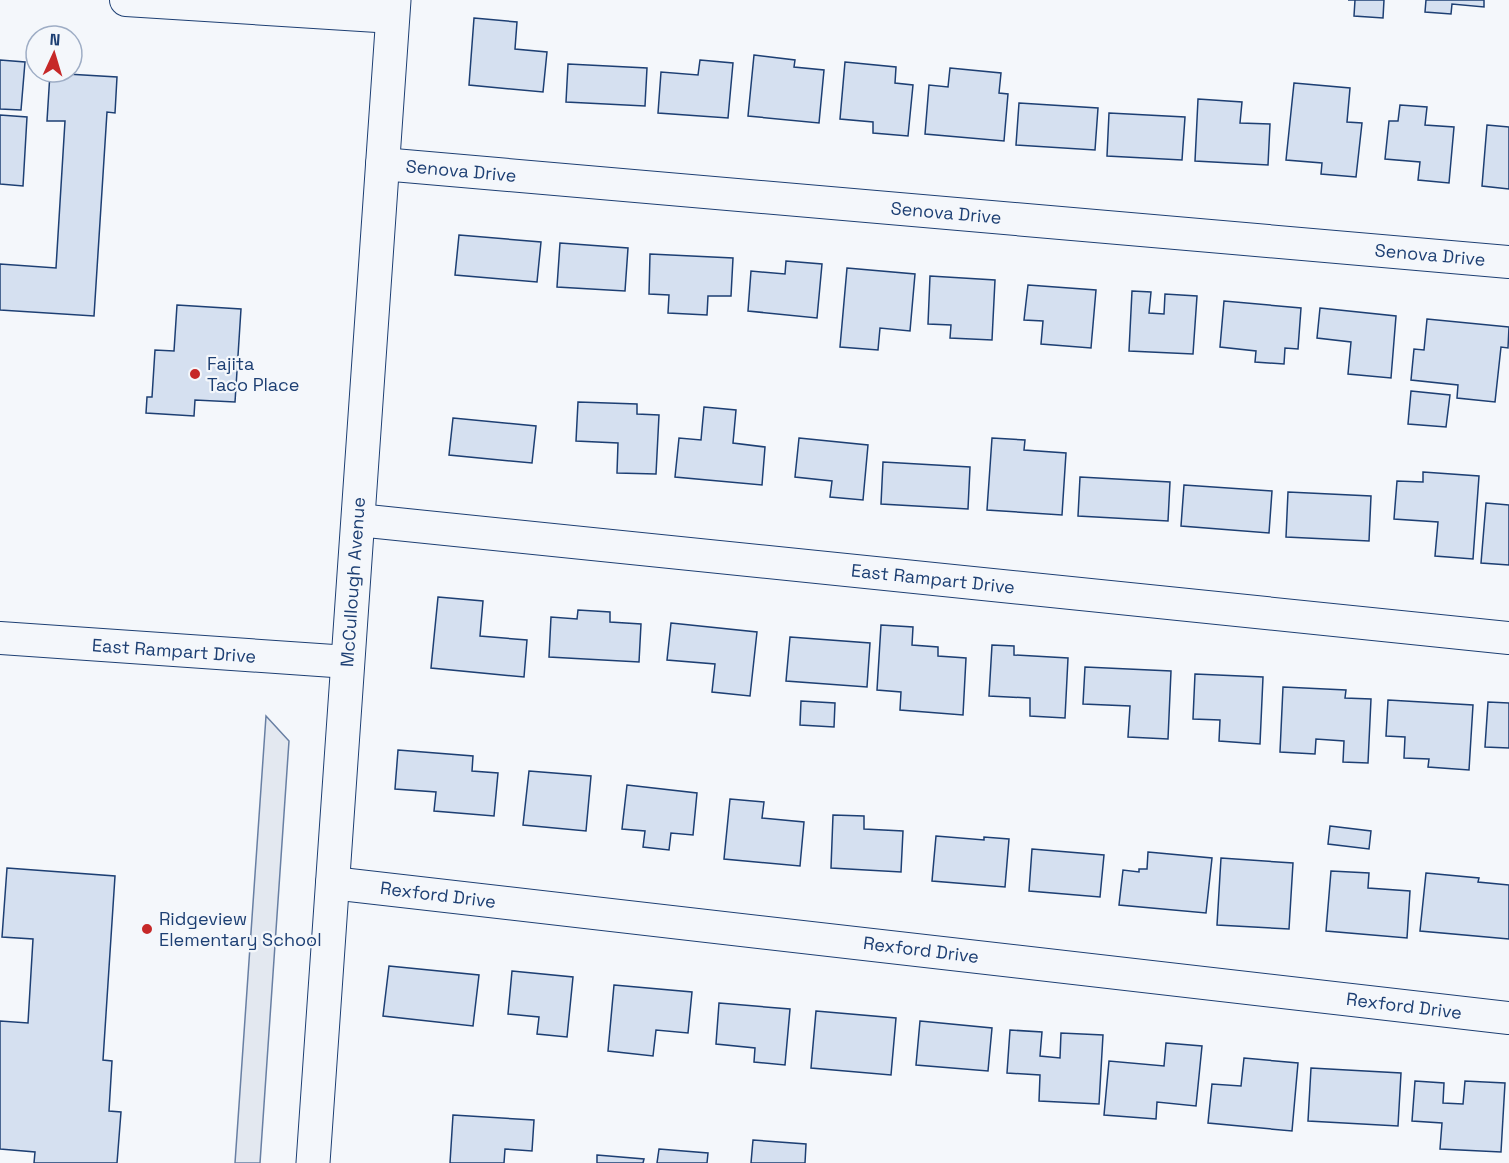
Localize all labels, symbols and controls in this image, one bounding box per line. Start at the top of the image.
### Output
north arrow [24,24,84,84]
text: N [49,29,61,50]
street label: Senova Drive [405,154,517,187]
street label: Senova Drive [890,196,1002,229]
street label: Senova Drive [1374,238,1486,271]
place label: Fajita Taco Place [207,352,299,396]
marker: Fajita Taco Place [188,367,202,381]
street label: McCullough Avenue [335,496,370,668]
street label: East Rampart Drive [850,558,1016,599]
street label: East Rampart Drive [91,633,257,668]
street label: Rexford Drive [379,876,497,913]
place label: Ridgeview Elementary School [159,907,322,951]
marker: Ridgeview Elementary School [140,922,154,936]
street label: Rexford Drive [862,931,980,968]
street label: Rexford Drive [1345,987,1463,1024]

